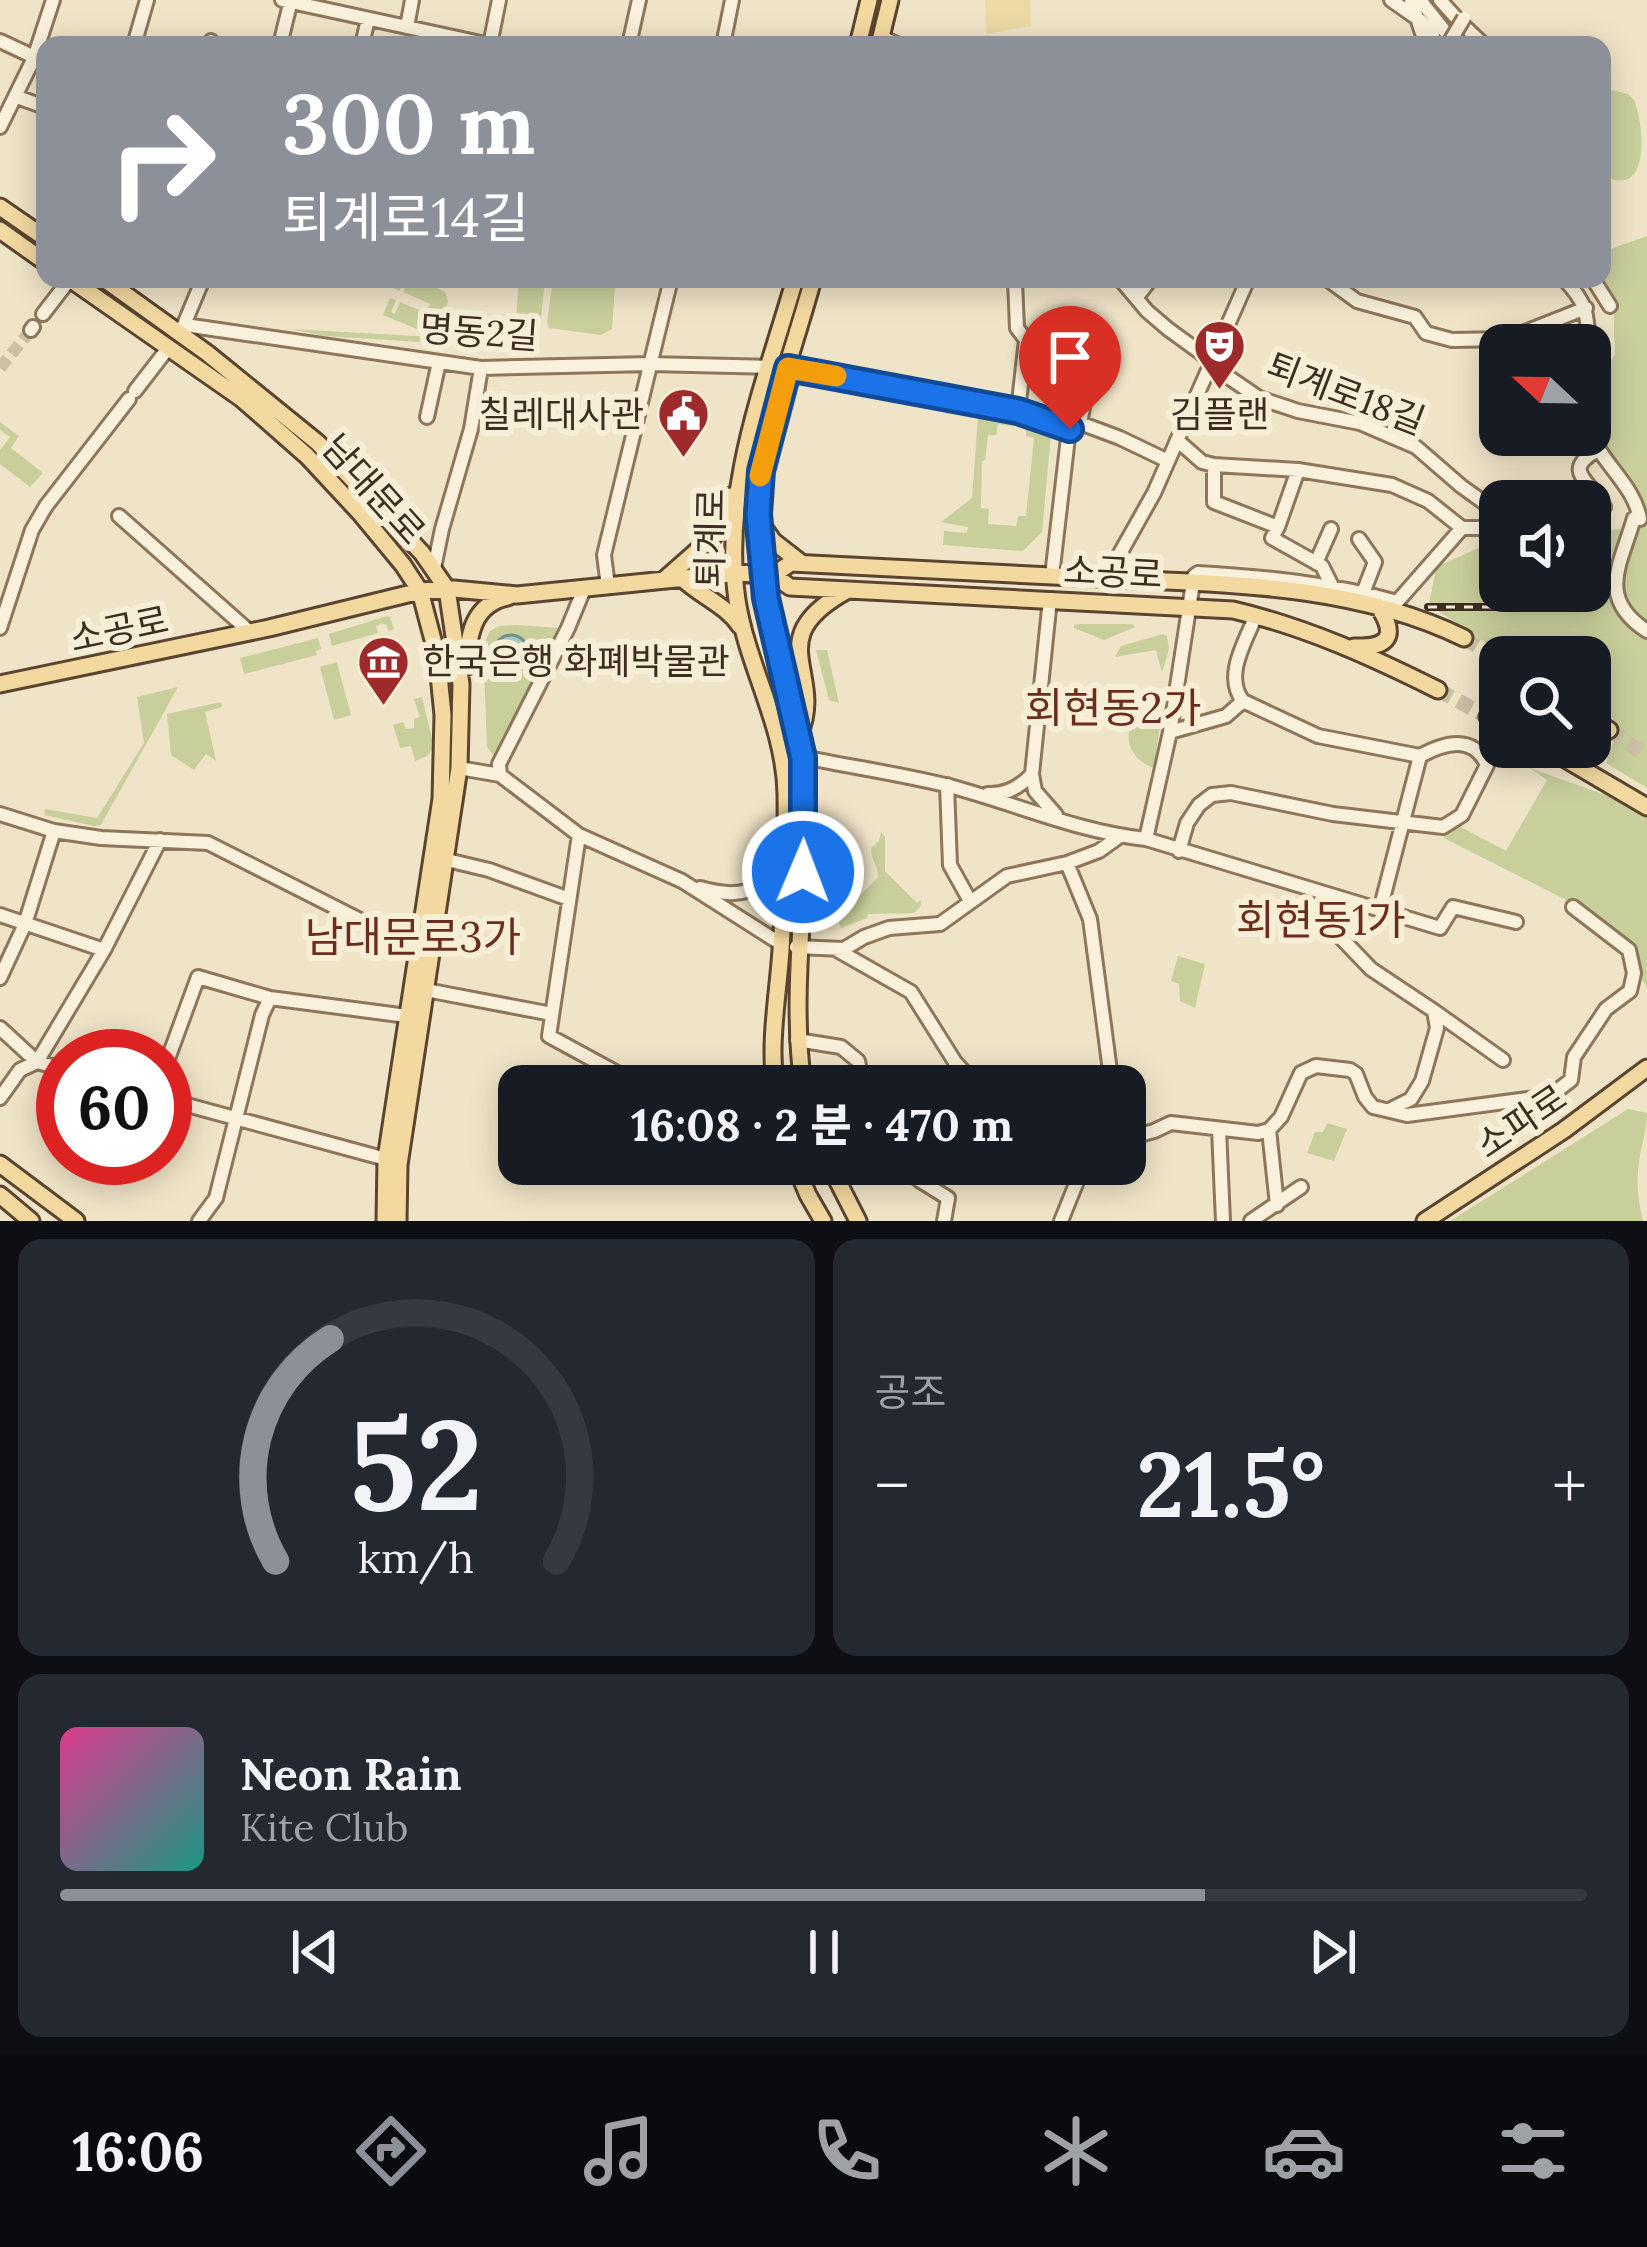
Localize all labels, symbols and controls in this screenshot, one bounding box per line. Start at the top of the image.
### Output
text: 300 m [282,69,535,177]
icon: right [84,84,240,240]
text: 퇴계로14길 [282,183,530,252]
street label: 명동2길 [418,305,540,359]
pin [1019,306,1121,429]
theatre icon: 김플랜 [1192,318,1248,392]
icon: arrive [1037,324,1103,390]
north arrow [1479,324,1611,456]
map controls [1479,324,1611,768]
street label: 퇴계로18길 [1260,342,1432,444]
public building icon: 칠레대사관 [655,386,711,460]
place label: 칠레대사관 [478,391,644,437]
place label: 김플랜 [1170,391,1270,437]
street label: 남대문로 [313,424,435,554]
button: sound [1479,480,1611,612]
street label: 퇴계로 [686,488,734,588]
street label: 소공로 [1062,546,1164,598]
street label: 소공로 [66,596,172,662]
museum icon: 한국은행 화폐박물관 [355,633,411,707]
button: search [1479,636,1611,768]
place label: 한국은행 화폐박물관 [422,638,730,684]
district label: 회현동2가 [1024,681,1202,735]
position arrow [740,809,866,935]
district label: 회현동1가 [1236,893,1406,947]
district label: 남대문로3가 [305,910,521,964]
speed limit sign: 60 [36,1029,192,1185]
street label: 소파로 [1467,1074,1575,1168]
text: 16:08 · 2 분 · 470 m [631,1096,1013,1153]
text: 공조 [875,1367,946,1417]
text: 52 [349,1384,483,1544]
text: 21.5° [1137,1426,1325,1542]
text: − [875,1443,909,1527]
text: + [1552,1443,1587,1527]
text: km/h [358,1529,474,1584]
text: Neon Rain [240,1745,462,1802]
text: Kite Club [240,1802,409,1852]
icon: previous [282,1919,348,1985]
icon: pause [791,1919,857,1985]
icon: next [1300,1919,1366,1985]
icon: directions [349,2109,433,2193]
icon: music [577,2109,661,2193]
icon: phone [805,2109,889,2193]
icon: climate [1034,2109,1118,2193]
icon: car [1262,2109,1346,2193]
icon: filters [1491,2109,1575,2193]
text: 16:06 [72,2117,204,2186]

